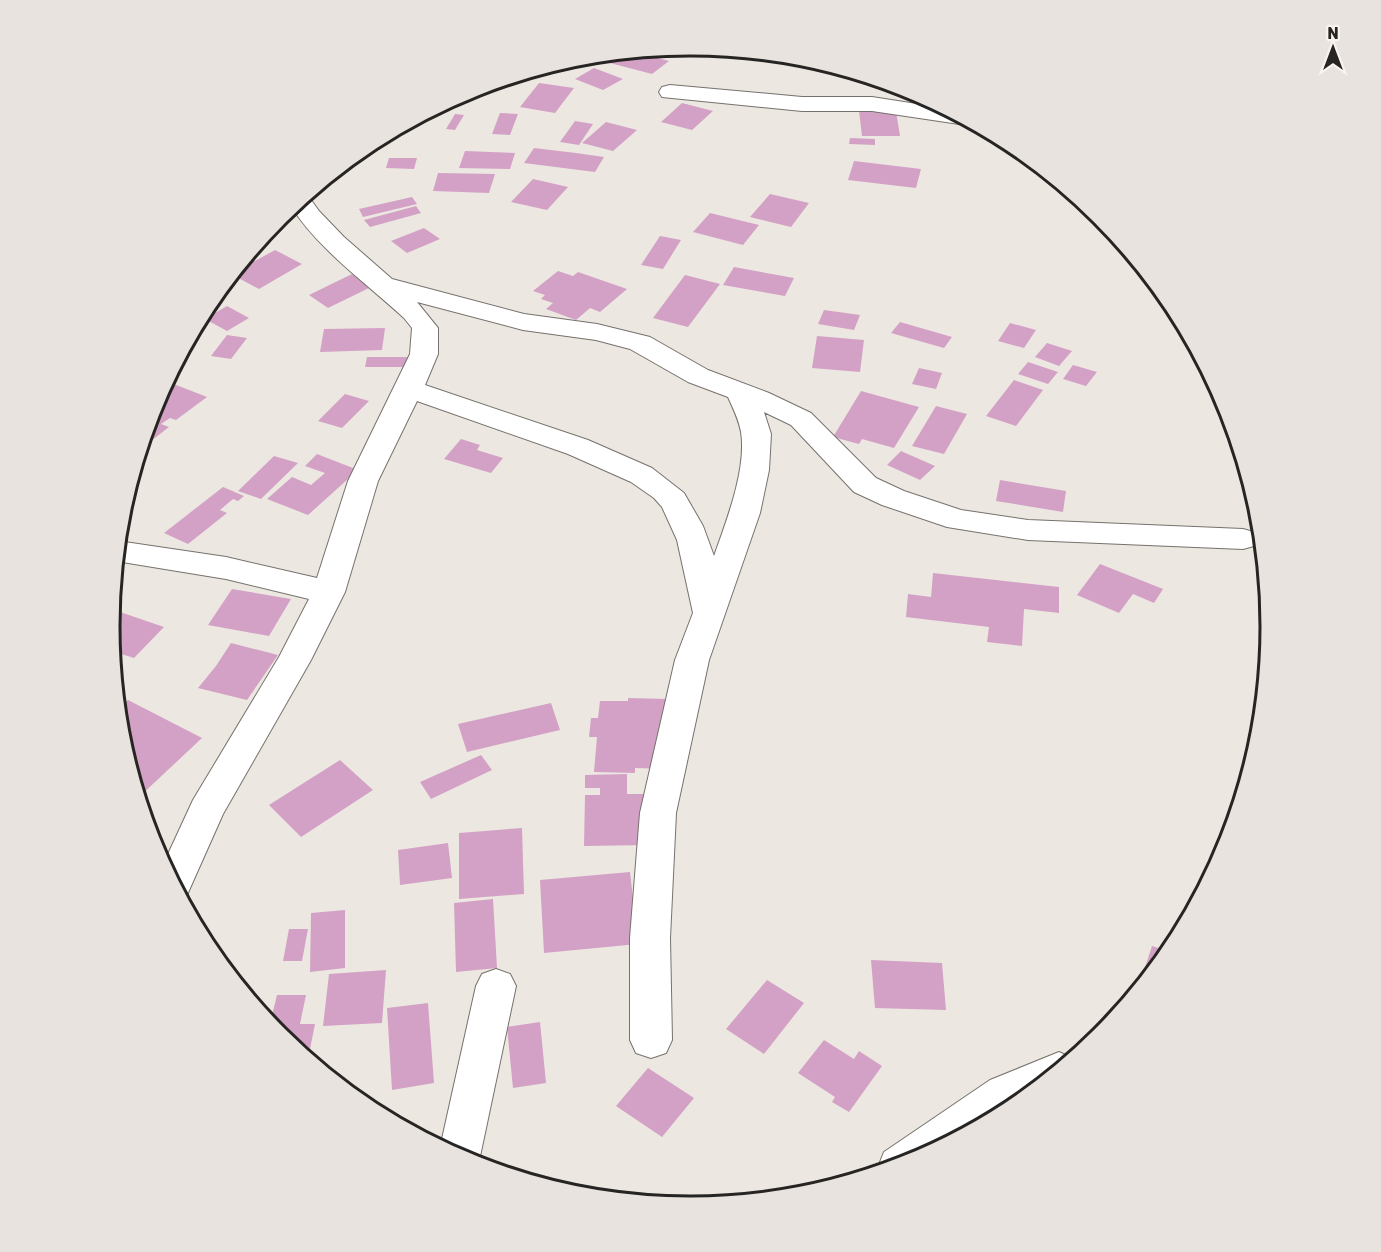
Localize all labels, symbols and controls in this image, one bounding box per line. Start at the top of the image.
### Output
north arrow [1303,18,1363,78]
text: N [1327,24,1339,43]

